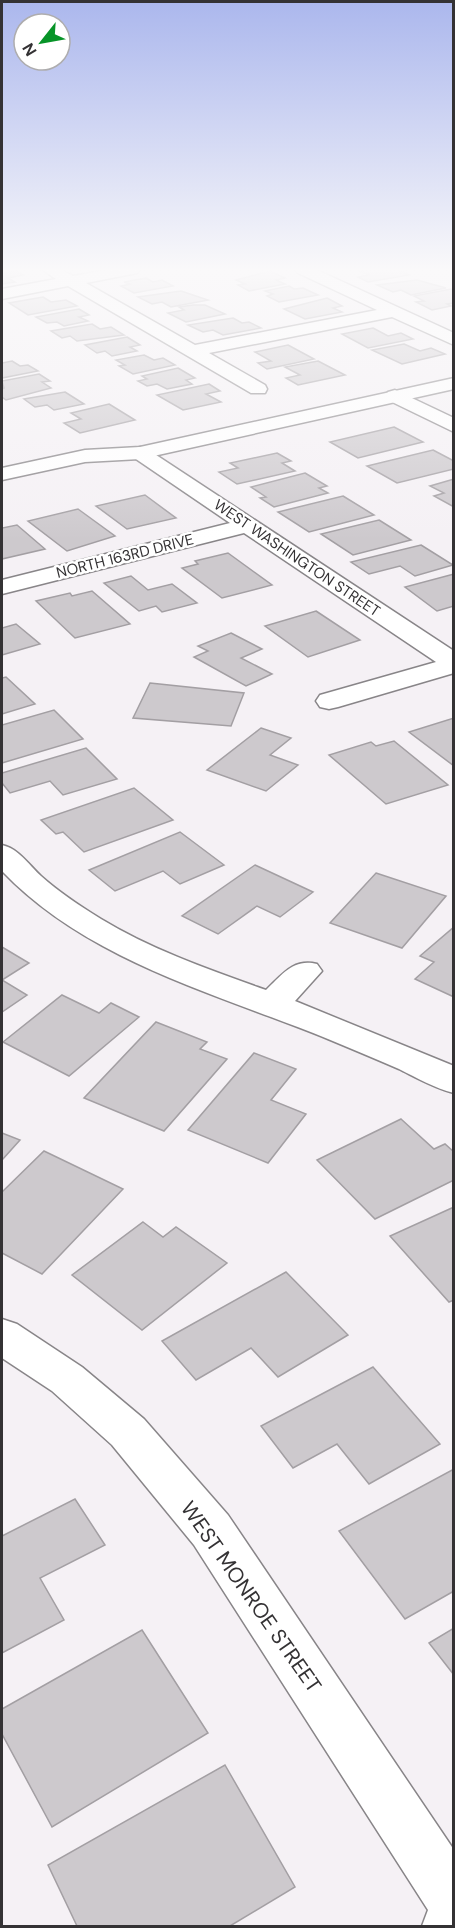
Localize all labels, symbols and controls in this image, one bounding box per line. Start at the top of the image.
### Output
north arrow [12,12,72,72]
text: N [18,39,42,60]
street label: WEST WASHINGTON STREET [210,495,384,621]
street label: NORTH 163RD DRIVE [54,529,196,583]
street label: WEST MONROE STREET [174,1496,328,1698]

